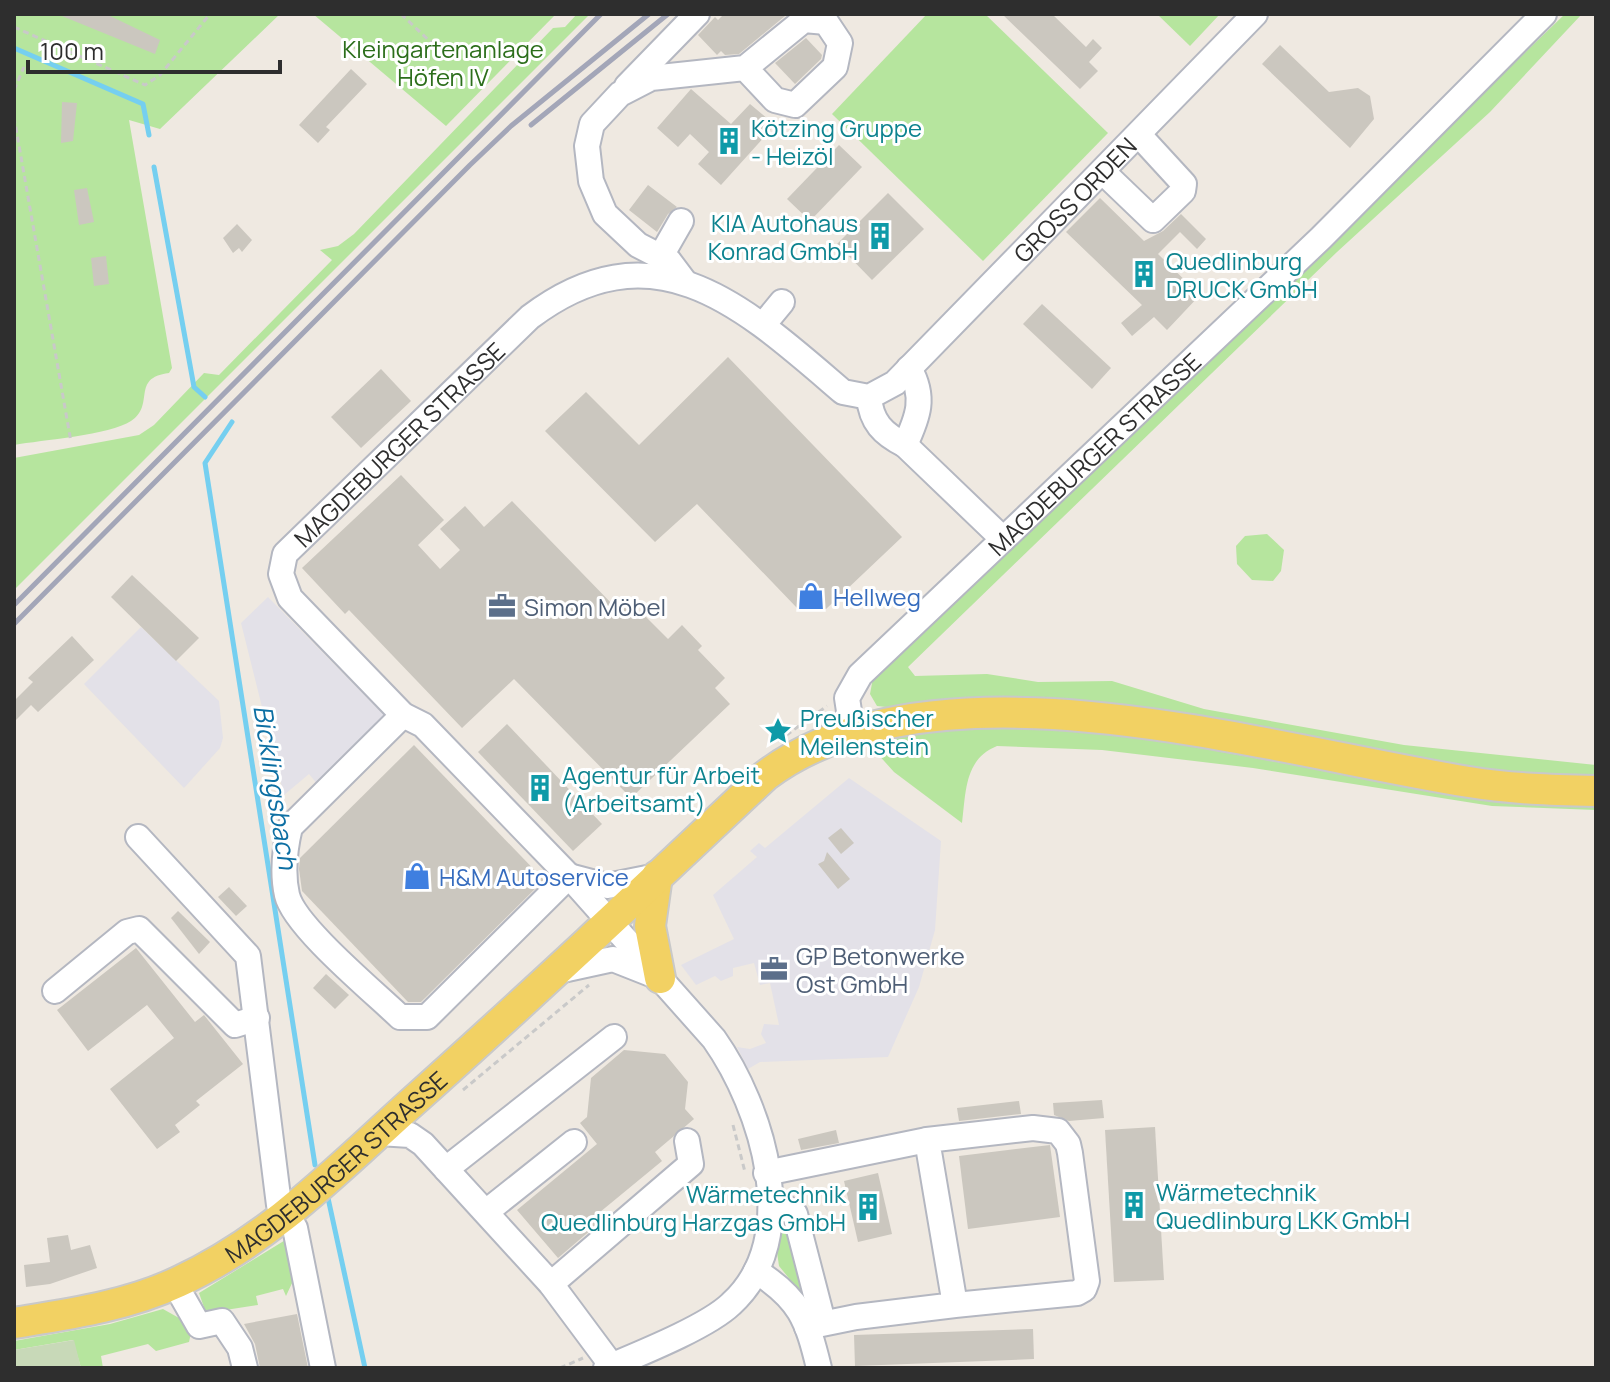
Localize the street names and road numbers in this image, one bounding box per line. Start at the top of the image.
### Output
street label: GROSS ORDEN [1006,129,1143,269]
street label: MAGDEBURGER STRASSE [286,334,511,554]
street label: MAGDEBURGER STRASSE [980,345,1207,562]
street label: MAGDEBURGER STRASSE [218,1063,453,1270]

